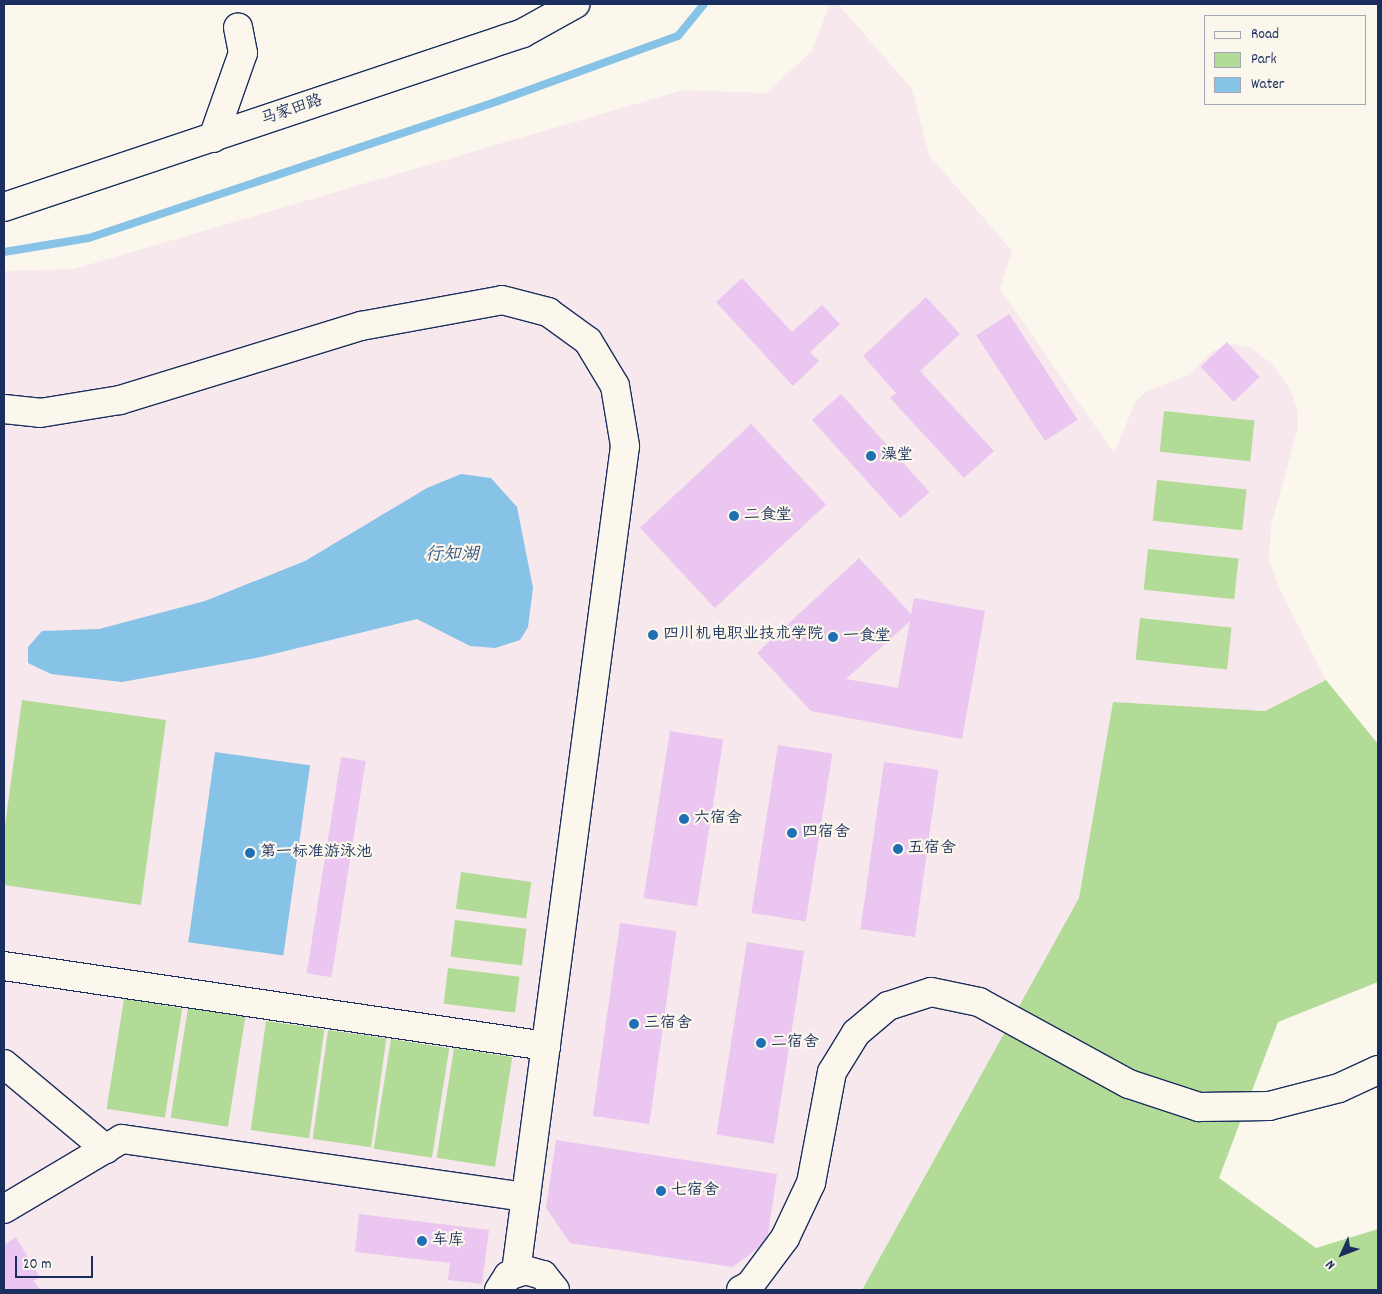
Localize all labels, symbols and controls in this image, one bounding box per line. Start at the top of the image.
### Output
legend [1204,15,1367,105]
text: Road [1251,24,1279,46]
text: Park [1251,49,1277,71]
text: Water [1251,74,1284,96]
street label: 马家田路 [259,92,325,130]
place label: 澡堂 [881,446,913,466]
marker: 澡堂 [865,450,877,462]
place label: 二食堂 [744,506,792,526]
marker: 二食堂 [728,510,740,522]
water label: 行知湖 [425,545,479,567]
place label: 四川机电职业技术学院 [663,625,823,645]
place label: 一食堂 [843,627,891,647]
marker: 四川机电职业技术学院 [647,629,659,641]
marker: 一食堂 [827,631,839,643]
place label: 六宿舍 [694,809,742,829]
marker: 六宿舍 [678,813,690,825]
place label: 四宿舍 [802,823,850,843]
marker: 四宿舍 [786,827,798,839]
place label: 五宿舍 [908,839,956,859]
place label: 第一标准游泳池 [260,843,372,863]
marker: 五宿舍 [892,843,904,855]
marker: 第一标准游泳池 [244,847,256,859]
place label: 三宿舍 [644,1014,692,1034]
marker: 三宿舍 [628,1018,640,1030]
place label: 二宿舍 [771,1033,819,1053]
marker: 二宿舍 [755,1037,767,1049]
place label: 七宿舍 [671,1181,719,1201]
marker: 七宿舍 [655,1185,667,1197]
north arrow [1317,1229,1367,1279]
place label: 车库 [432,1231,464,1251]
marker: 车库 [416,1235,428,1247]
scale bar [18,1246,95,1278]
text: 20 m [23,1254,51,1276]
text: N [1321,1255,1341,1274]

